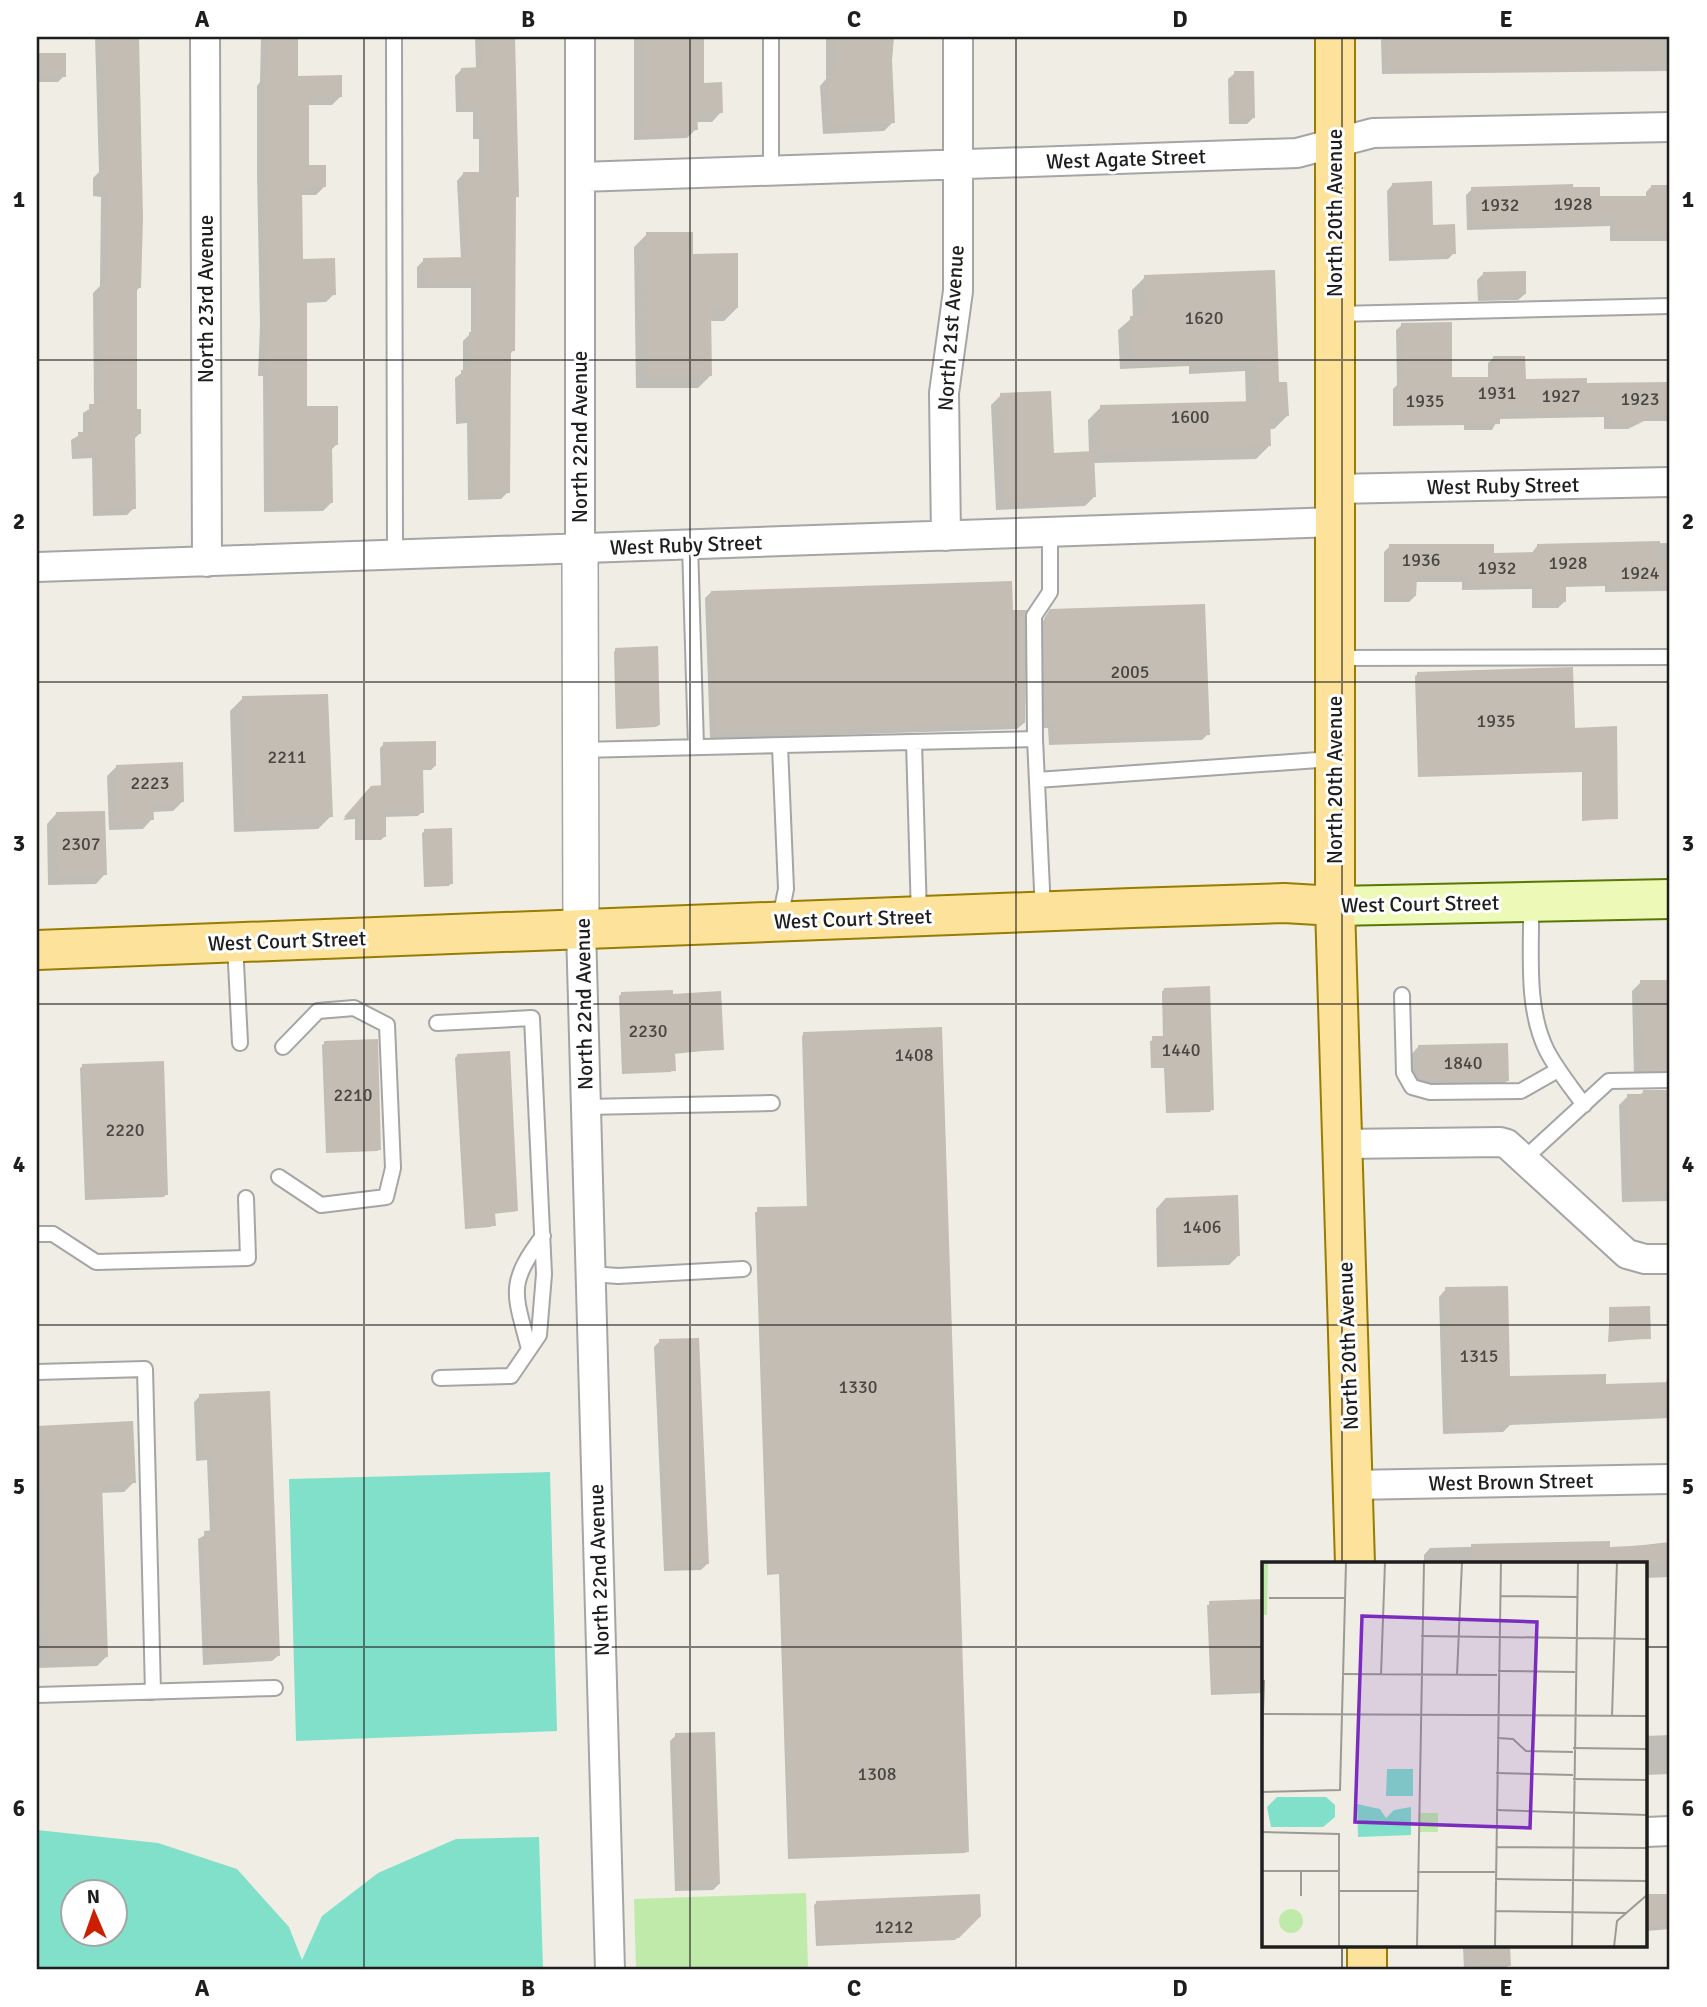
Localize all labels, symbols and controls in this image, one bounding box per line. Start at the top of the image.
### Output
text: A [195,5,210,34]
text: B [521,5,535,34]
text: C [847,5,861,34]
text: D [1172,5,1188,34]
text: E [1499,5,1513,34]
street label: North 20th Avenue [1322,129,1348,297]
street label: West Agate Street [1046,143,1206,175]
text: 1 [13,185,25,214]
text: 1 [1682,185,1694,214]
house number: 1928 [1554,193,1592,215]
house number: 1932 [1481,194,1519,216]
street label: North 23rd Avenue [193,215,219,383]
street label: North 21st Avenue [932,244,970,412]
house number: 1620 [1185,307,1223,329]
street label: North 22nd Avenue [567,351,593,523]
house number: 1931 [1478,382,1516,404]
house number: 1927 [1542,385,1580,407]
house number: 1923 [1621,388,1659,410]
house number: 1935 [1406,390,1444,412]
house number: 1600 [1171,406,1209,428]
street label: West Ruby Street [1426,472,1580,500]
text: 2 [13,507,25,536]
text: 2 [1682,507,1694,536]
street label: West Ruby Street [609,529,763,561]
house number: 1936 [1402,549,1440,571]
house number: 1928 [1549,552,1587,574]
house number: 1932 [1478,557,1516,579]
house number: 1924 [1621,562,1660,584]
house number: 2005 [1111,661,1149,683]
street label: North 20th Avenue [1322,696,1348,864]
house number: 1935 [1477,710,1515,732]
house number: 2211 [268,746,306,768]
house number: 2223 [131,772,169,794]
text: 3 [13,829,25,858]
text: 3 [1682,829,1694,858]
house number: 2307 [62,833,100,855]
street label: West Court Street [1341,890,1499,918]
street label: West Court Street [773,903,933,935]
street label: North 22nd Avenue [569,918,599,1090]
street label: West Court Street [207,925,367,957]
house number: 2230 [629,1020,667,1042]
house number: 1440 [1162,1039,1200,1061]
house number: 1408 [895,1044,933,1066]
house number: 1840 [1444,1052,1482,1074]
house number: 2210 [334,1084,372,1106]
house number: 2220 [106,1119,144,1141]
text: 4 [13,1150,25,1179]
text: 4 [1682,1150,1694,1179]
house number: 1406 [1183,1216,1221,1238]
street label: North 20th Avenue [1332,1261,1364,1431]
house number: 1315 [1460,1345,1498,1367]
house number: 1330 [839,1376,877,1398]
street label: West Brown Street [1428,1468,1594,1496]
text: 5 [13,1472,25,1501]
text: 5 [1682,1472,1694,1501]
street label: North 22nd Avenue [583,1483,615,1657]
inset map [1262,1562,1648,1948]
house number: 1308 [858,1763,896,1785]
text: 6 [13,1794,25,1823]
text: 6 [1682,1794,1694,1823]
north arrow [60,1878,130,1948]
text: N [86,1885,100,1909]
house number: 1212 [875,1916,913,1938]
text: A [195,1974,210,2003]
text: B [521,1974,535,2003]
text: C [847,1974,861,2003]
text: D [1172,1974,1188,2003]
text: E [1499,1974,1513,2003]

